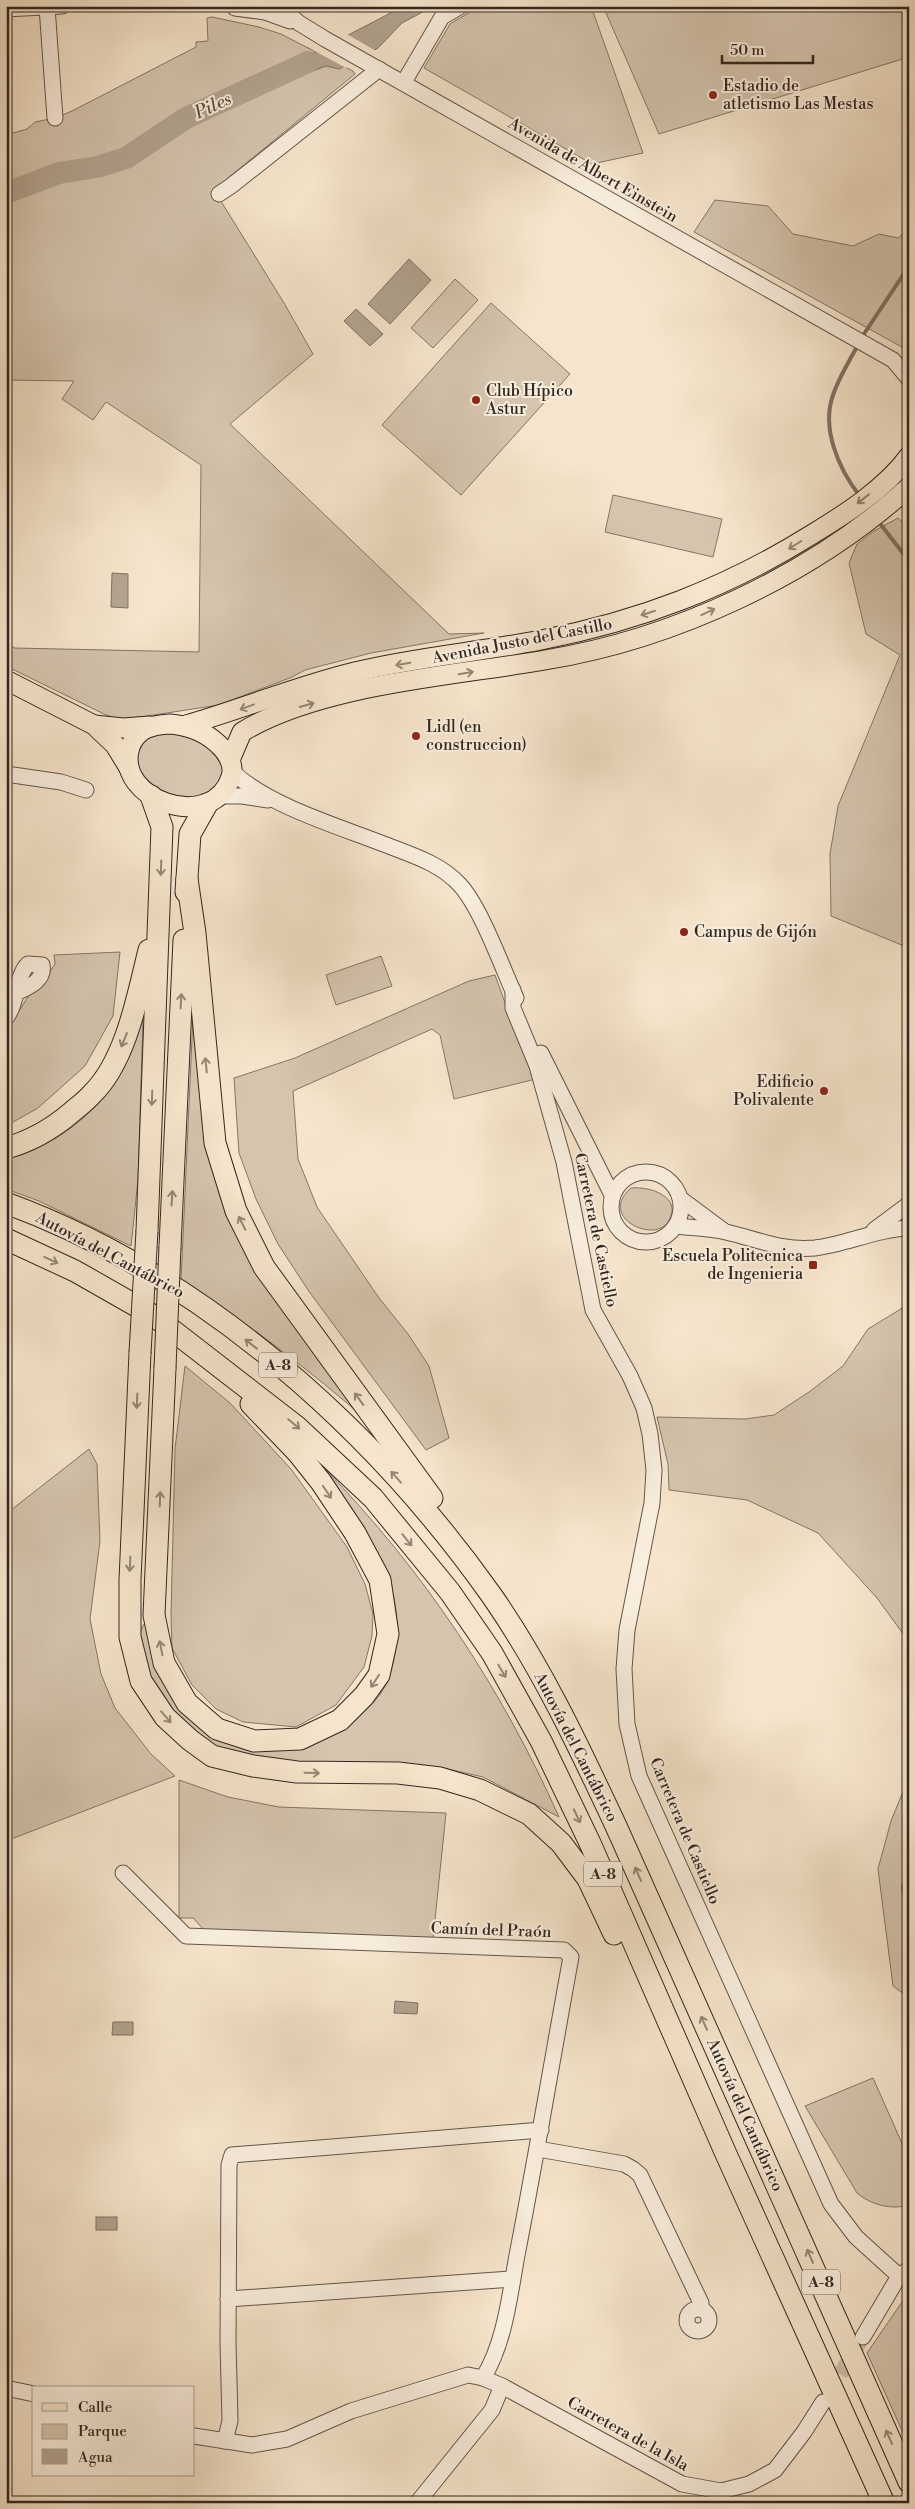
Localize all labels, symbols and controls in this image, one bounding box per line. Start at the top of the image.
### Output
scale bar [722,32,814,64]
text: 50 m [730,41,764,60]
place label: Estadio de atletismo Las Mestas [723,76,873,114]
water label: Piles [190,87,235,125]
marker: Estadio de atletismo Las Mestas [707,89,719,101]
street label: Avenida de Albert Einstein [504,113,682,227]
place label: Club Hípico Astur [485,381,573,419]
marker: Club Hípico Astur [470,394,482,406]
one-way arrow [857,493,870,504]
one-way arrow [788,541,802,551]
one-way arrow [700,607,715,616]
one-way arrow [640,608,656,618]
street label: Avenida Justo del Castillo [429,614,614,668]
one-way arrow [395,659,411,669]
one-way arrow [458,668,474,678]
one-way arrow [299,699,315,709]
one-way arrow [240,703,255,712]
place label: Lidl (en construccion) [426,717,527,755]
marker: Lidl (en construccion) [410,730,422,742]
one-way arrow [156,860,166,876]
place label: Campus de Gijón [694,922,817,942]
marker: Campus de Gijón [678,926,690,938]
one-way arrow [177,993,186,1009]
one-way arrow [118,1032,128,1047]
one-way arrow [201,1058,211,1074]
place label: Edificio Polivalente [733,1072,814,1110]
marker: Edificio Polivalente [818,1085,830,1097]
one-way arrow [147,1089,157,1105]
street label: Carretera de Castiello [570,1151,622,1309]
one-way arrow [168,1190,177,1206]
street label: Autovía del Cantábrico [31,1207,188,1303]
one-way arrow [237,1216,246,1231]
place label: Escuela Politecnica de Ingenieria [662,1246,804,1284]
one-way arrow [43,1255,58,1265]
marker: Escuela Politecnica de Ingenieria [807,1259,819,1271]
one-way arrow [245,1338,258,1349]
road number: A-8 [259,1352,297,1378]
one-way arrow [354,1392,364,1406]
one-way arrow [133,1393,142,1409]
one-way arrow [287,1418,300,1430]
one-way arrow [390,1470,402,1483]
one-way arrow [322,1484,332,1498]
one-way arrow [155,1491,164,1507]
one-way arrow [402,1533,413,1546]
one-way arrow [126,1556,135,1572]
one-way arrow [156,1640,165,1656]
one-way arrow [498,1664,508,1678]
street label: Autovía del Cantábrico [529,1668,622,1825]
one-way arrow [369,1673,379,1687]
one-way arrow [160,1710,171,1723]
street label: Carretera de Castiello [645,1755,725,1907]
one-way arrow [304,1768,320,1777]
one-way arrow [572,1808,582,1823]
road number: A-8 [584,1862,622,1886]
one-way arrow [632,1867,642,1882]
street label: Camín del Praón [430,1918,552,1942]
one-way arrow [698,2016,708,2031]
street label: Autovía del Cantábrico [702,2035,788,2195]
one-way arrow [804,2249,814,2264]
road number: A-8 [802,2270,840,2294]
legend [32,2386,195,2476]
street label: Carretera de la Isla [564,2392,693,2476]
text: Calle [78,2398,112,2417]
text: Parque [78,2422,127,2441]
one-way arrow [884,2430,894,2445]
text: Agua [77,2448,113,2467]

